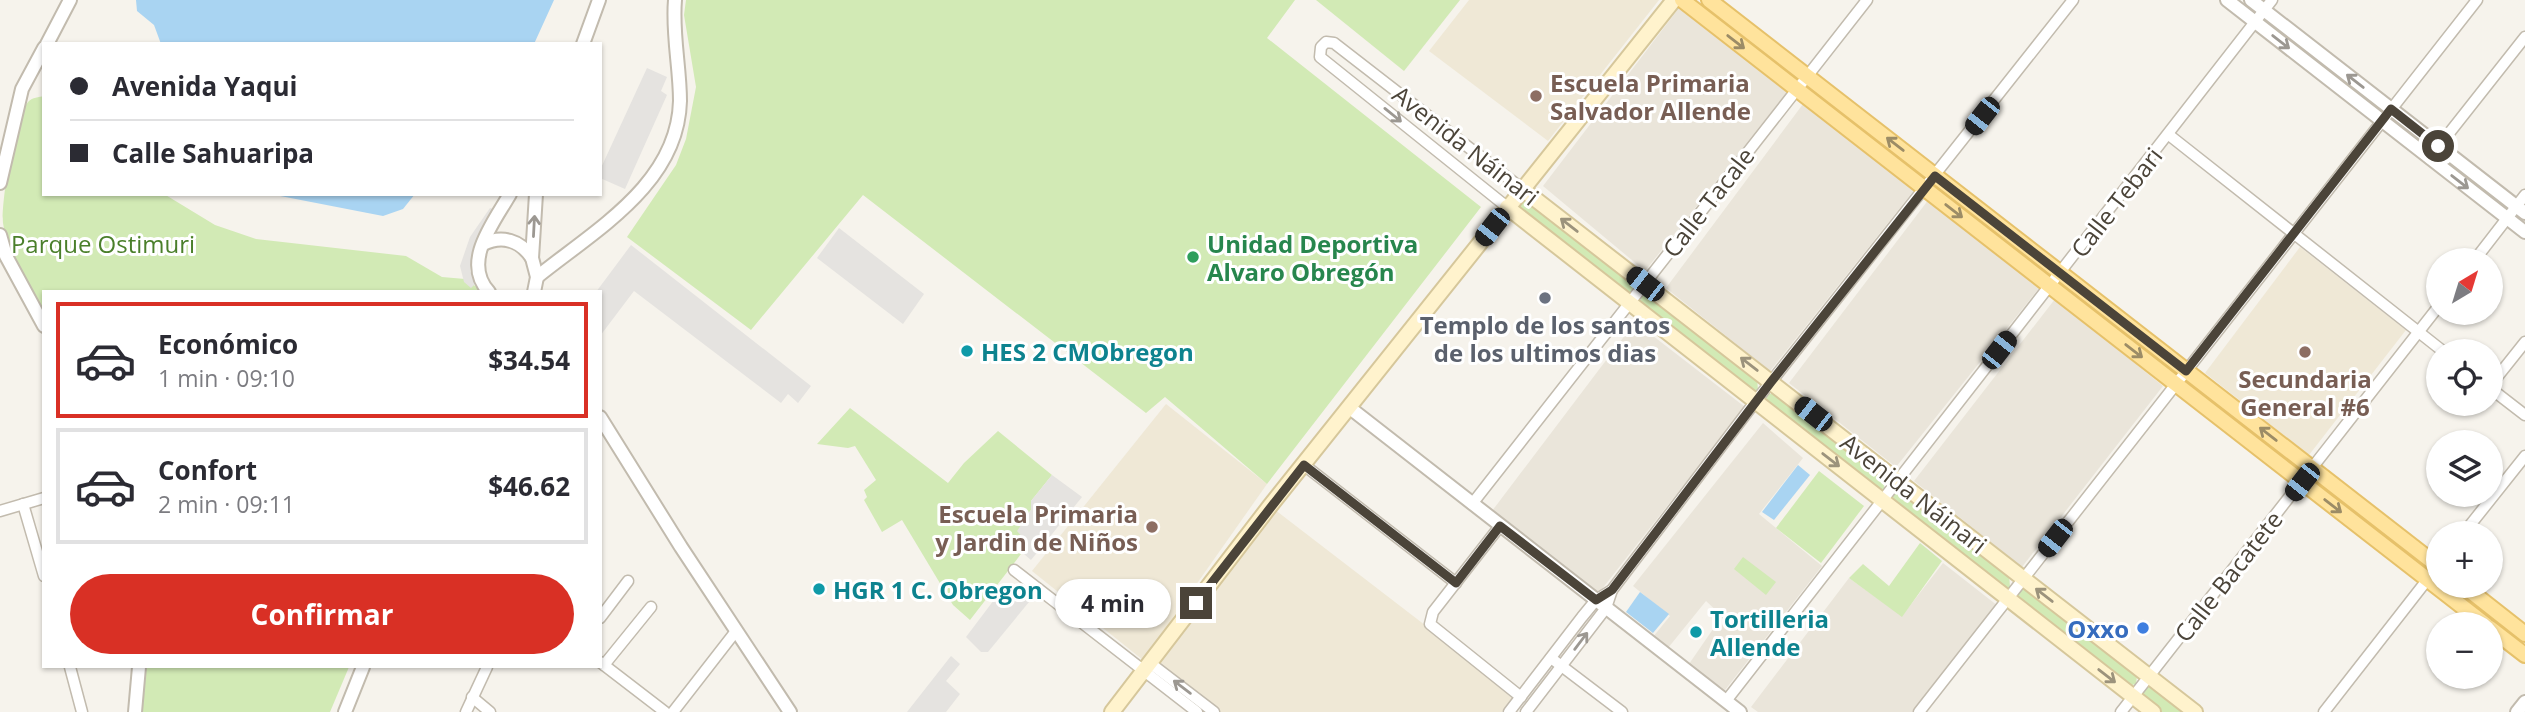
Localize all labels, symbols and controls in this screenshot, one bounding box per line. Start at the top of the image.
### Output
one-way arrow [1726,34,1745,49]
one-way arrow [2271,35,2289,50]
place label: Escuela Primaria Salvador Allende [1550,66,1751,127]
text: Avenida Yaqui [112,68,297,104]
one-way arrow [2346,74,2365,89]
street label: Avenida Náinari [1386,77,1546,213]
marker: Escuela Primaria Salvador Allende [1528,88,1544,104]
car [1961,93,2004,139]
one-way arrow [1383,108,1401,123]
route start [2422,130,2454,162]
text: Calle Sahuaripa [112,135,314,171]
one-way arrow [1886,137,1904,152]
street label: Calle Tacale [1655,140,1761,264]
street label: Calle Tebari [2063,140,2169,264]
one-way arrow [2450,174,2469,189]
car [1471,204,1514,250]
one-way arrow [1945,204,1963,219]
one-way arrow [528,215,541,238]
one-way arrow [1561,217,1579,232]
park label: Parque Ostimuri [11,227,195,260]
place label: Unidad Deportiva Alvaro Obregón [1207,227,1418,288]
north arrow [2426,248,2502,326]
map controls [2426,248,2503,689]
marker: Unidad Deportiva Alvaro Obregón [1185,249,1201,265]
car [1622,263,1669,305]
marker: Templo de los santos de los ultimos dias [1537,290,1553,306]
place label: Templo de los santos de los ultimos dias [1420,308,1670,369]
text: Económico [158,326,298,362]
car [1978,327,2021,373]
icon: car [74,329,137,392]
place label: HES 2 CMObregon [981,335,1194,368]
button: locate [2426,339,2503,416]
text: $34.54 [488,342,570,378]
marker: HES 2 CMObregon [959,343,975,359]
one-way arrow [2124,343,2143,358]
marker: Secundaria General #6 [2297,344,2313,360]
one-way arrow [1740,357,1759,372]
text: 1 min · 09:10 [158,362,295,394]
place label: Secundaria General #6 [2238,362,2372,423]
car [1790,393,1837,435]
street label: Avenida Náinari [1834,425,1994,561]
one-way arrow [2259,427,2277,442]
button: layers [2426,430,2503,507]
text: Confort [158,452,257,488]
one-way arrow [1821,453,1839,468]
icon: car [74,455,137,518]
car [2281,459,2324,505]
text: $46.62 [488,468,570,504]
text: 2 min · 09:11 [158,488,295,520]
place label: Escuela Primaria y Jardin de Niños [935,497,1138,558]
one-way arrow [2323,498,2341,513]
street label: Calle Bacatete [2166,504,2290,648]
car [2034,515,2077,561]
marker: Escuela Primaria y Jardin de Niños [1144,519,1160,535]
button: + [2426,521,2503,598]
place label: HGR 1 C. Obregon [833,573,1043,606]
button: Confirmar [70,574,574,654]
callout: 4 min [1056,578,1172,628]
marker: HGR 1 C. Obregon [811,581,827,597]
text: 4 min [1081,587,1145,619]
route end [1180,587,1212,619]
one-way arrow [2036,587,2054,602]
place label: Tortilleria Allende [1710,602,1829,663]
place label: Oxxo [2067,612,2129,645]
button: − [2426,612,2503,689]
marker: Oxxo [2135,620,2151,636]
marker: Tortilleria Allende [1688,624,1704,640]
one-way arrow [1573,631,1588,650]
one-way arrow [2097,668,2115,683]
one-way arrow [1173,680,1192,695]

